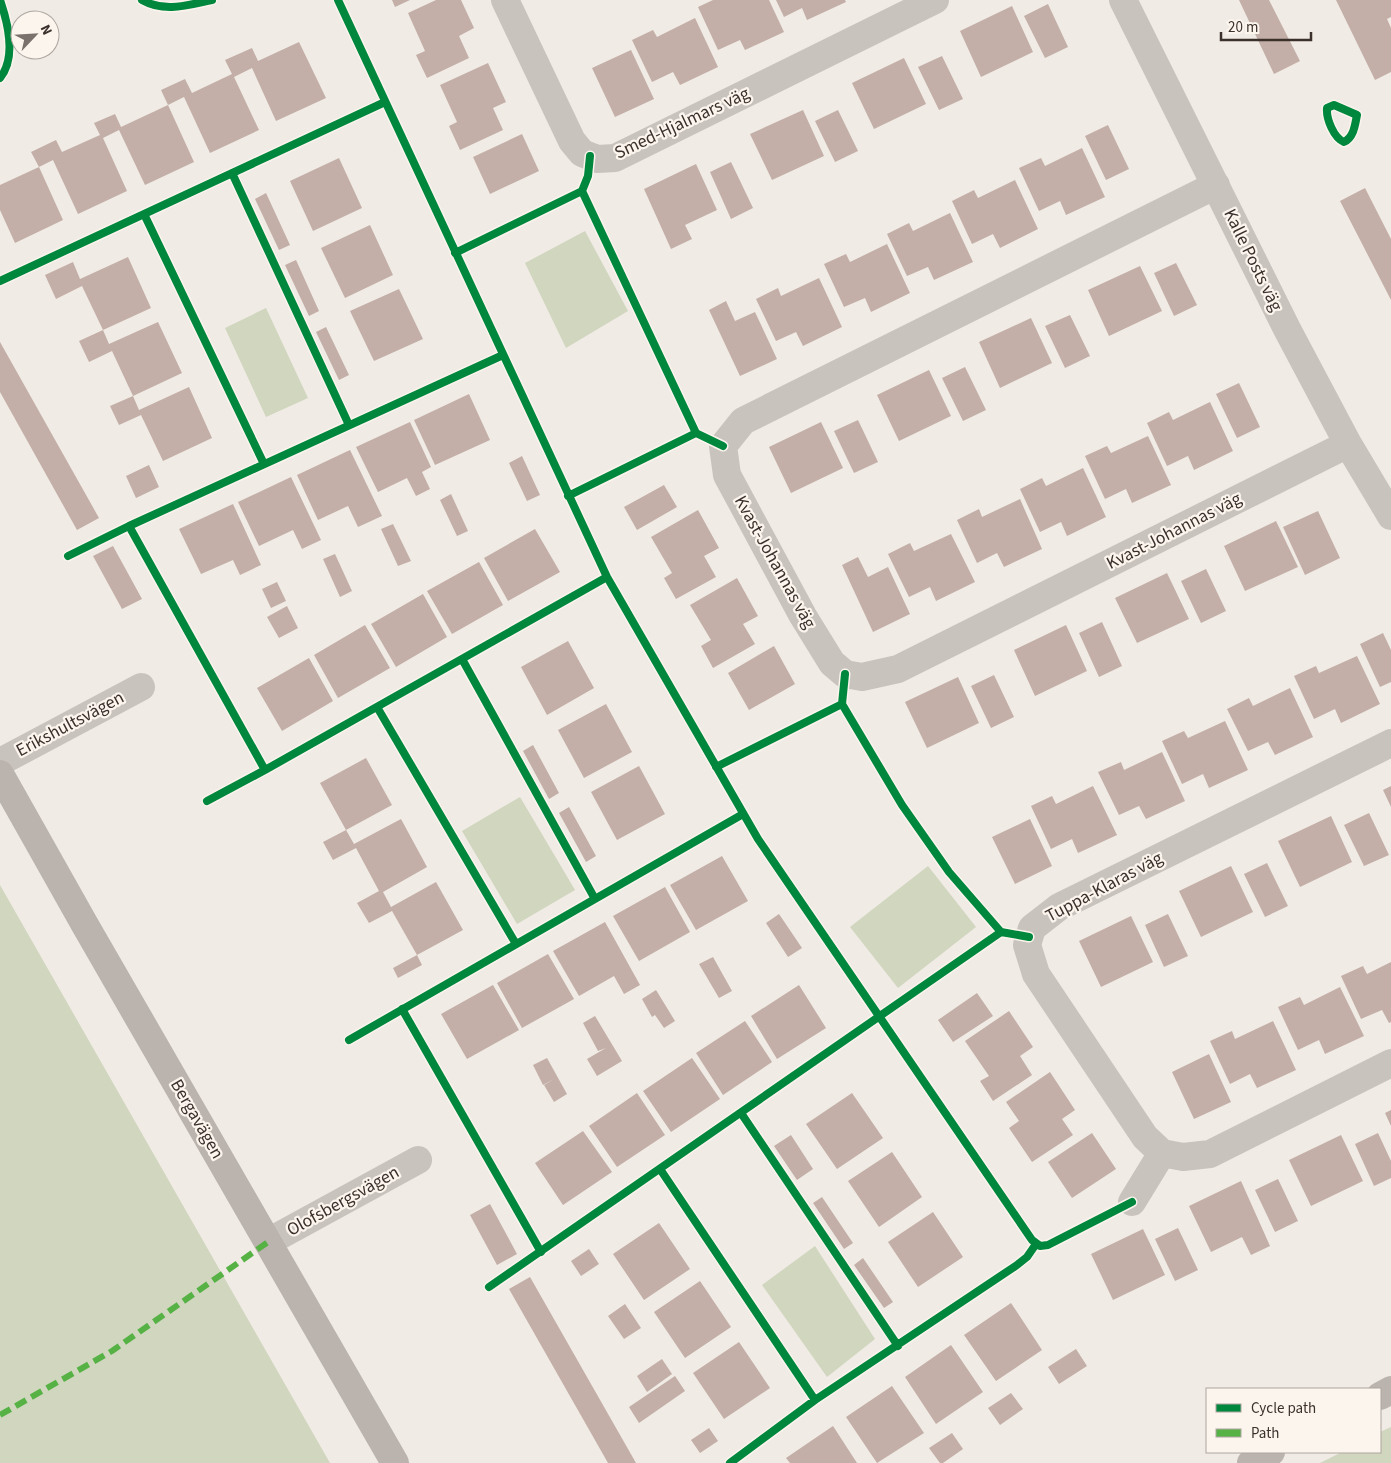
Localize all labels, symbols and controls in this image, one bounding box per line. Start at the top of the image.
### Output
north arrow [10,10,60,60]
scale bar [1221,10,1311,42]
text: 20 m [1228,17,1258,38]
text: N [35,21,57,38]
street label: Smed-Hjalmars väg [610,81,754,165]
street label: Kalle Posts väg [1217,205,1289,315]
street label: Kvast-Johannas väg [1102,486,1246,576]
street label: Kvast-Johannas väg [728,491,822,633]
street label: Erikshultsvägen [12,685,128,763]
street label: Tuppa-Klaras väg [1041,846,1167,928]
street label: Bergavägen [164,1075,230,1163]
street label: Olofsbergsvägen [282,1160,404,1242]
legend [1206,1388,1381,1453]
text: Cycle path [1251,1398,1316,1419]
text: Path [1251,1423,1279,1444]

